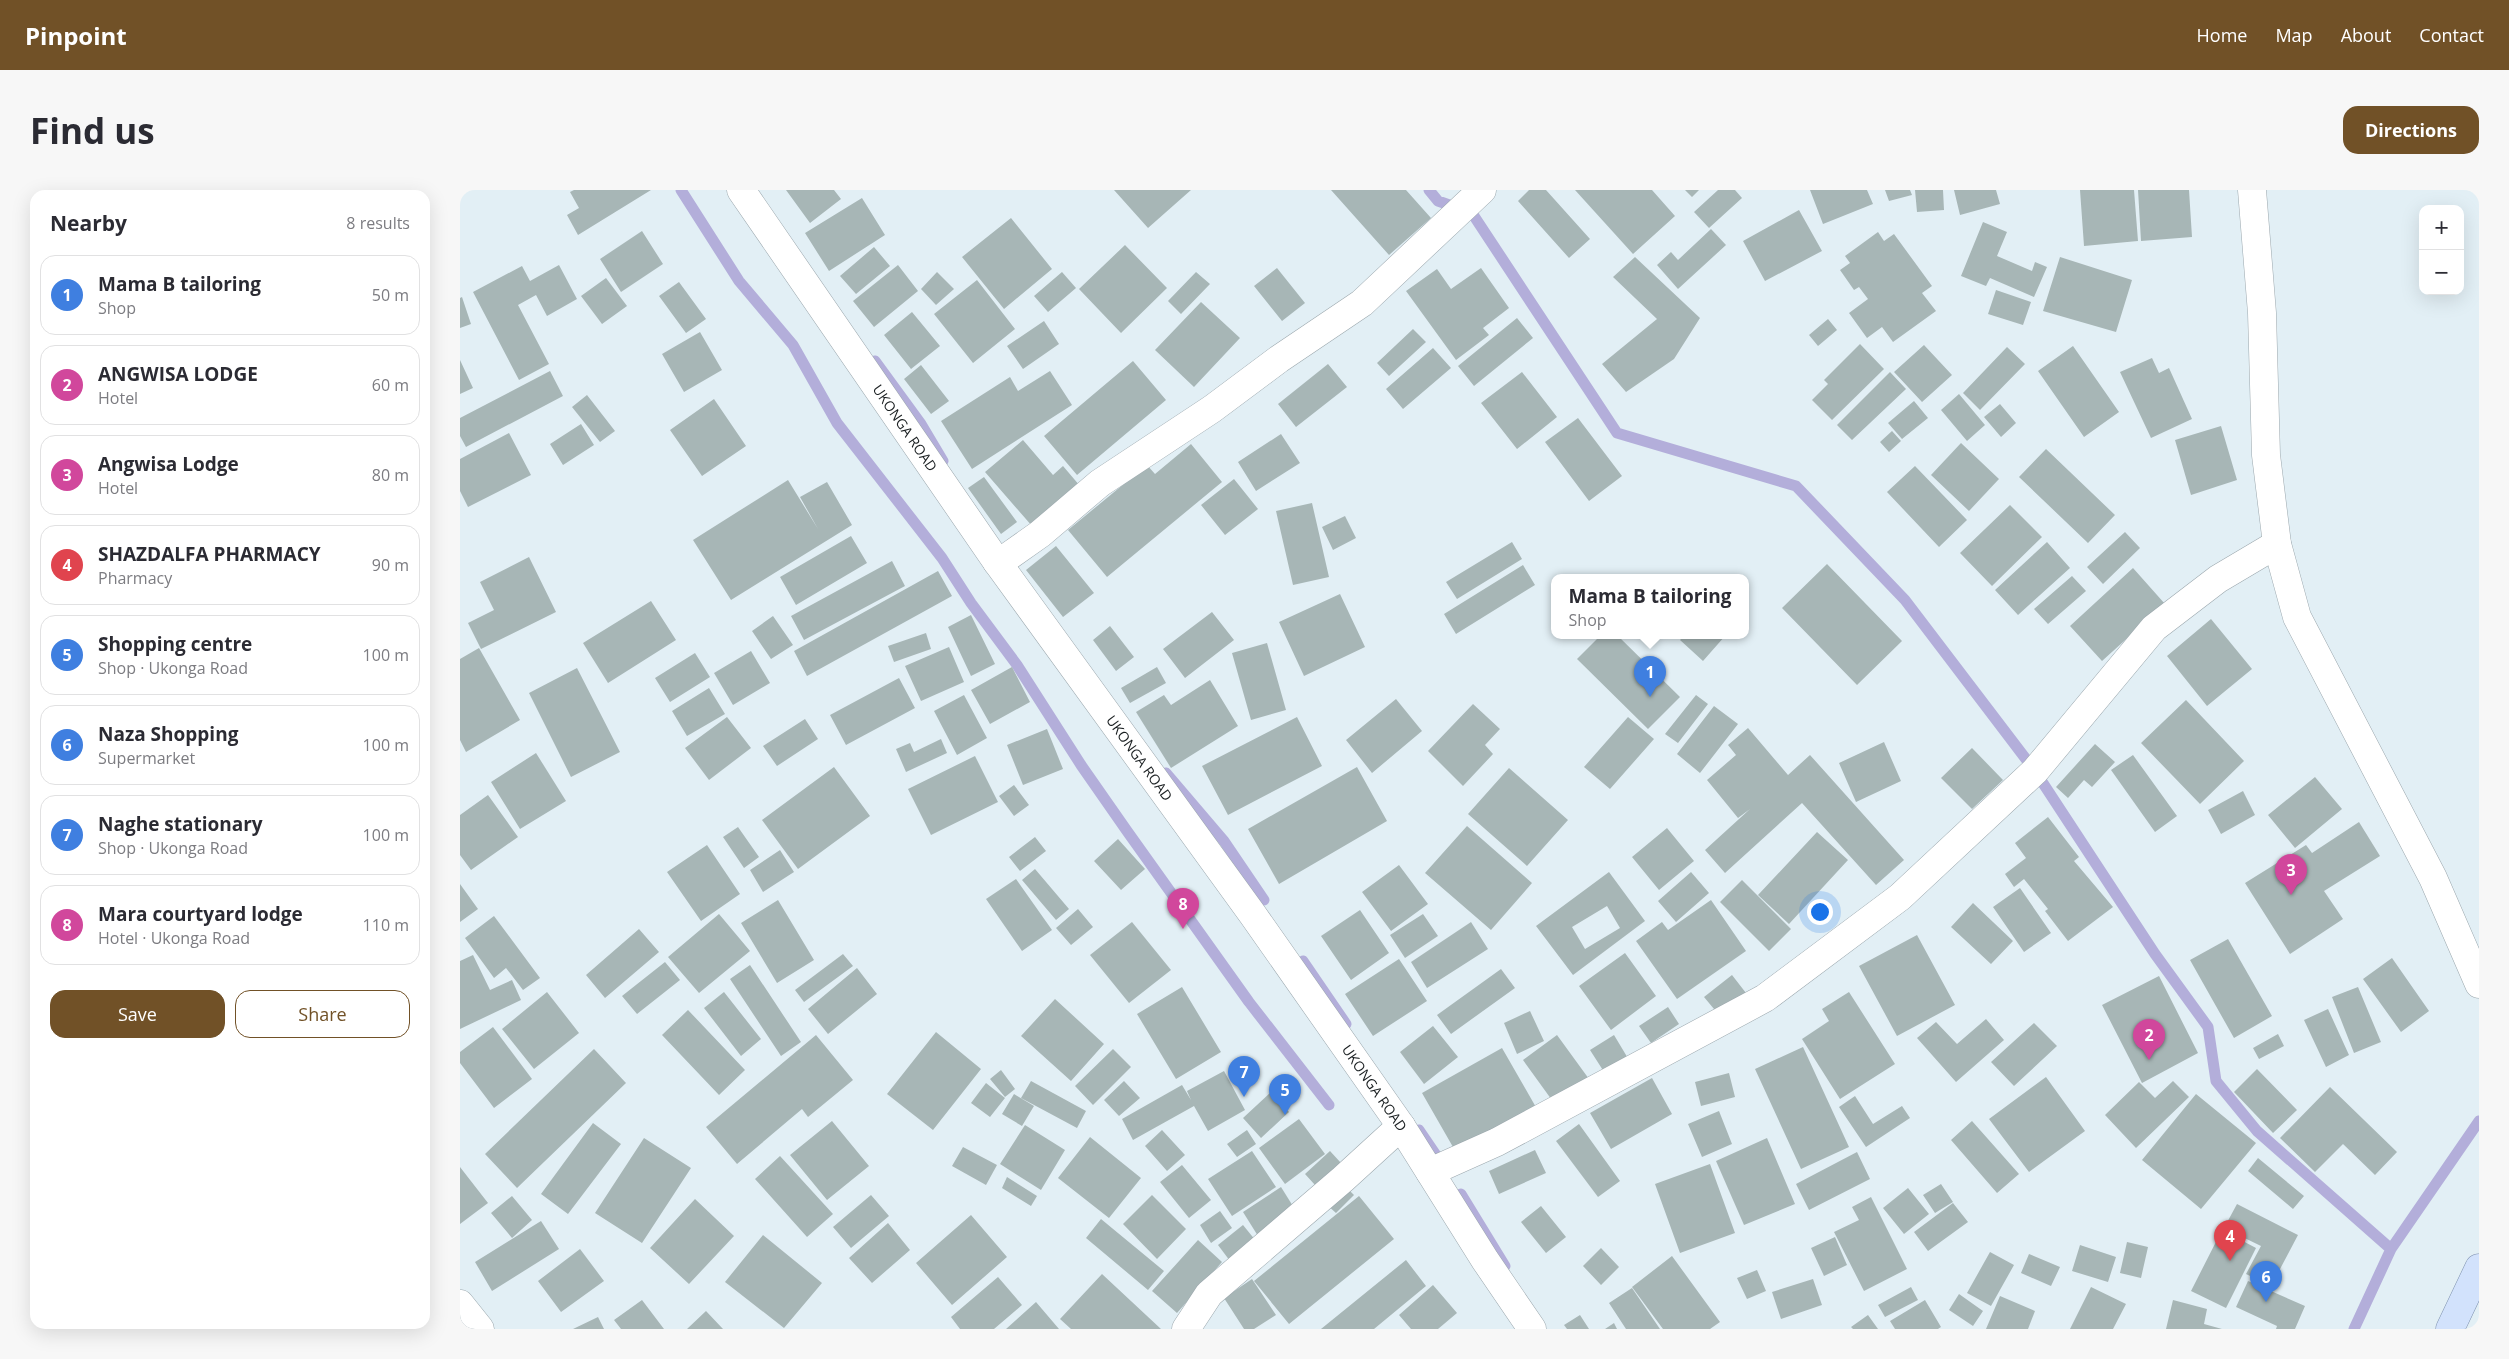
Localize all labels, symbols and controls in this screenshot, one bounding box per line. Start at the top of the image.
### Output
text: Pinpoint [25,19,127,52]
text: Home [2197,23,2247,47]
text: Map [2275,23,2313,47]
text: About [2341,23,2391,47]
text: Contact [2419,23,2484,47]
button: Directions [2343,106,2479,154]
text: Find us [30,107,155,154]
map controls [2419,205,2464,295]
button: + [2419,205,2464,250]
text: Nearby [50,209,127,237]
text: 8 results [346,212,410,234]
button: − [2419,250,2464,295]
text: Mama B tailoring [98,271,261,297]
text: 1 [62,284,72,306]
text: 50 m [372,284,409,306]
text: Shop [98,297,136,319]
text: ANGWISA LODGE [98,361,258,387]
text: 2 [62,374,72,396]
text: 60 m [372,374,409,396]
street label: UKONGA ROAD [869,381,942,475]
text: Hotel [98,387,138,409]
text: Angwisa Lodge [98,451,239,477]
text: 3 [62,464,72,486]
text: 80 m [372,464,409,486]
text: Hotel [98,477,138,499]
text: SHAZDALFA PHARMACY [98,541,321,567]
text: 4 [62,554,72,576]
text: 90 m [372,554,409,576]
text: Pharmacy [98,567,172,589]
popup [1551,574,1749,639]
text: Mama B tailoring [1569,583,1731,609]
text: Shop [1569,609,1607,631]
text: Shopping centre [98,631,252,657]
text: 5 [62,644,72,666]
text: 100 m [363,644,409,666]
pin: 1 [1634,656,1666,697]
text: Shop · Ukonga Road [98,657,248,679]
street label: UKONGA ROAD [1102,711,1177,805]
text: Naza Shopping [98,721,238,747]
text: 6 [62,734,72,756]
text: 100 m [363,734,409,756]
text: Supermarket [98,747,195,769]
text: Naghe stationary [98,811,263,837]
text: 7 [62,824,72,846]
text: 100 m [363,824,409,846]
text: Shop · Ukonga Road [98,837,248,859]
pin: 3 [2275,854,2307,895]
pin: 8 [1167,888,1199,929]
your location [1807,899,1833,925]
text: Mara courtyard lodge [98,901,303,927]
text: 8 [62,914,72,936]
text: 110 m [363,914,409,936]
text: Hotel · Ukonga Road [98,927,250,949]
button: Save [50,990,225,1038]
button: Share [235,990,410,1038]
pin: 2 [2133,1019,2165,1060]
street label: UKONGA ROAD [1338,1041,1412,1135]
pin: 7 [1228,1056,1260,1097]
pin: 5 [1269,1074,1301,1115]
pin: 4 [2214,1220,2246,1261]
pin: 6 [2250,1261,2282,1302]

